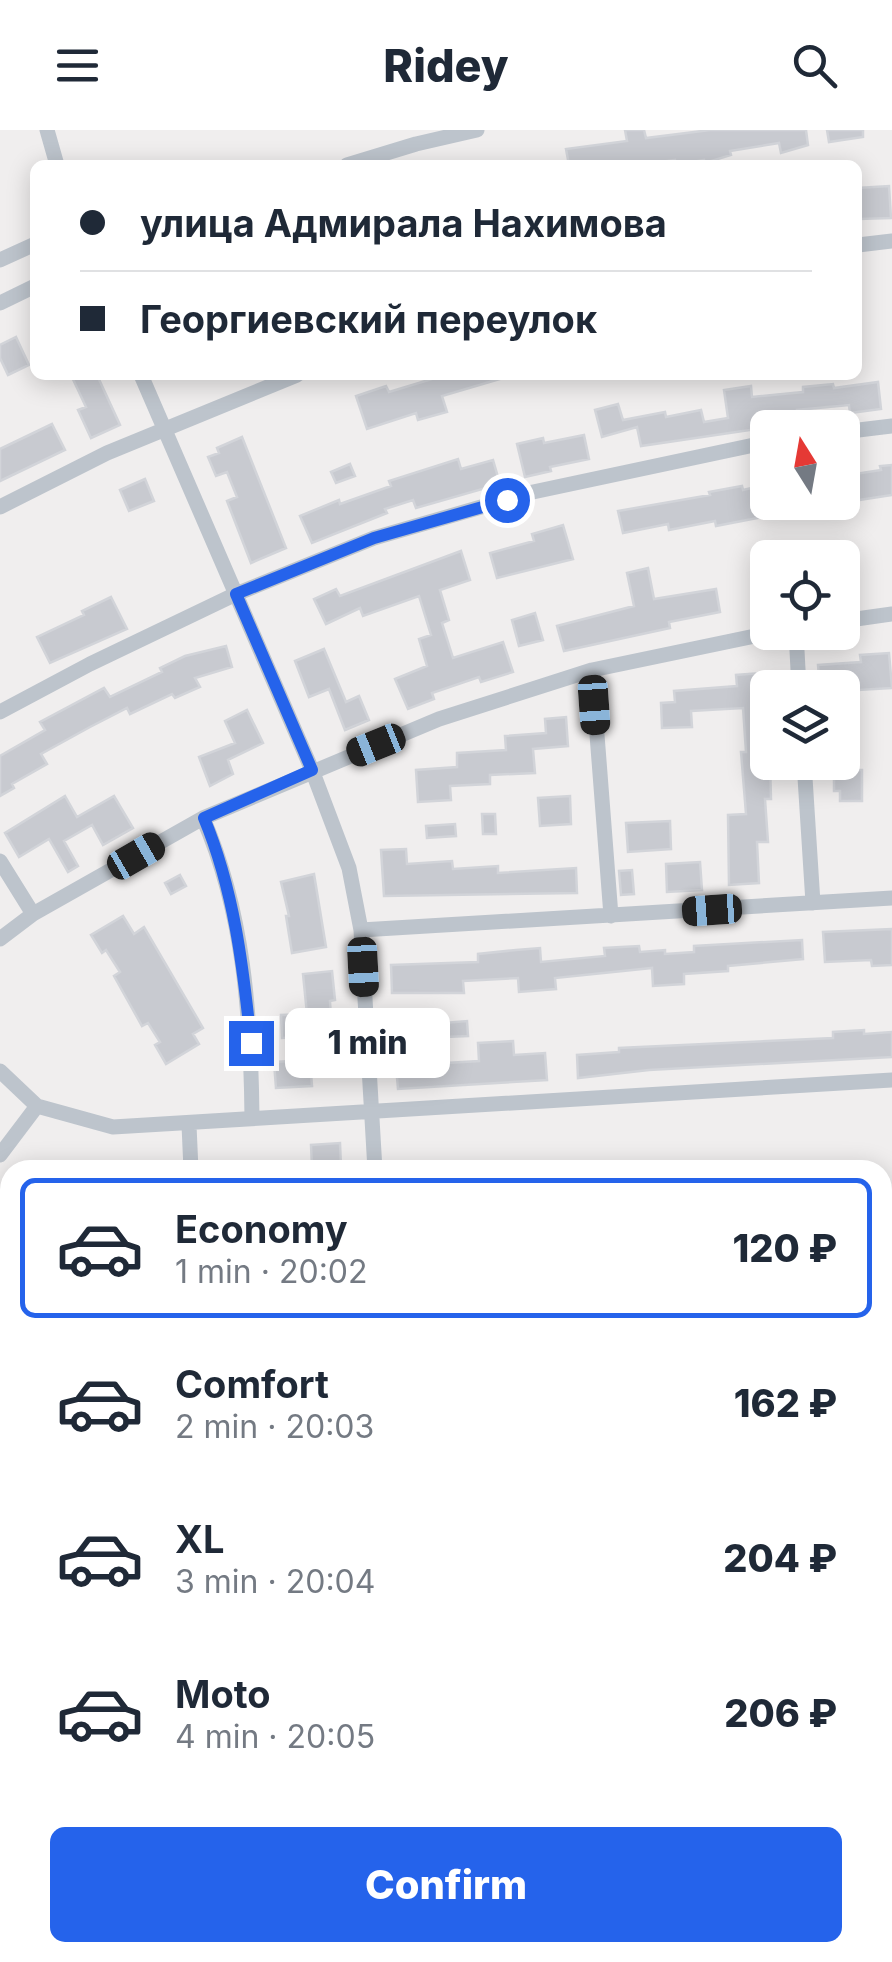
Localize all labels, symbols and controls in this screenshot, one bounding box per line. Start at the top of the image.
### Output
icon: menu [50,38,105,93]
text: Ridey [383,38,509,93]
icon: search [787,38,842,93]
text: улица Адмирала Нахимова [140,200,667,246]
text: Георгиевский переулок [140,296,597,342]
north arrow [750,410,860,520]
map controls [750,410,860,780]
route start [485,478,530,523]
button: locate [750,540,860,650]
button: layers [750,670,860,780]
car [577,674,611,736]
car [343,720,409,770]
car [103,828,169,884]
car [681,893,743,927]
car [346,936,380,998]
callout: 1 min [286,1008,451,1078]
route end [229,1021,274,1066]
text: 1 min [327,1023,408,1062]
icon: car [55,1203,145,1293]
text: Economy [175,1206,348,1252]
text: 120 ₽ [733,1225,837,1271]
text: 1 min · 20:02 [175,1252,368,1291]
icon: car [55,1358,145,1448]
text: Comfort [175,1361,329,1407]
text: 162 ₽ [734,1380,837,1426]
text: 2 min · 20:03 [175,1407,374,1446]
icon: car [55,1513,145,1603]
text: XL [175,1516,225,1562]
text: 204 ₽ [723,1535,837,1581]
text: 3 min · 20:04 [175,1562,375,1601]
icon: car [55,1668,145,1758]
text: Moto [175,1671,271,1717]
text: 206 ₽ [724,1690,837,1736]
text: 4 min · 20:05 [175,1717,375,1756]
button: Confirm [50,1827,842,1942]

